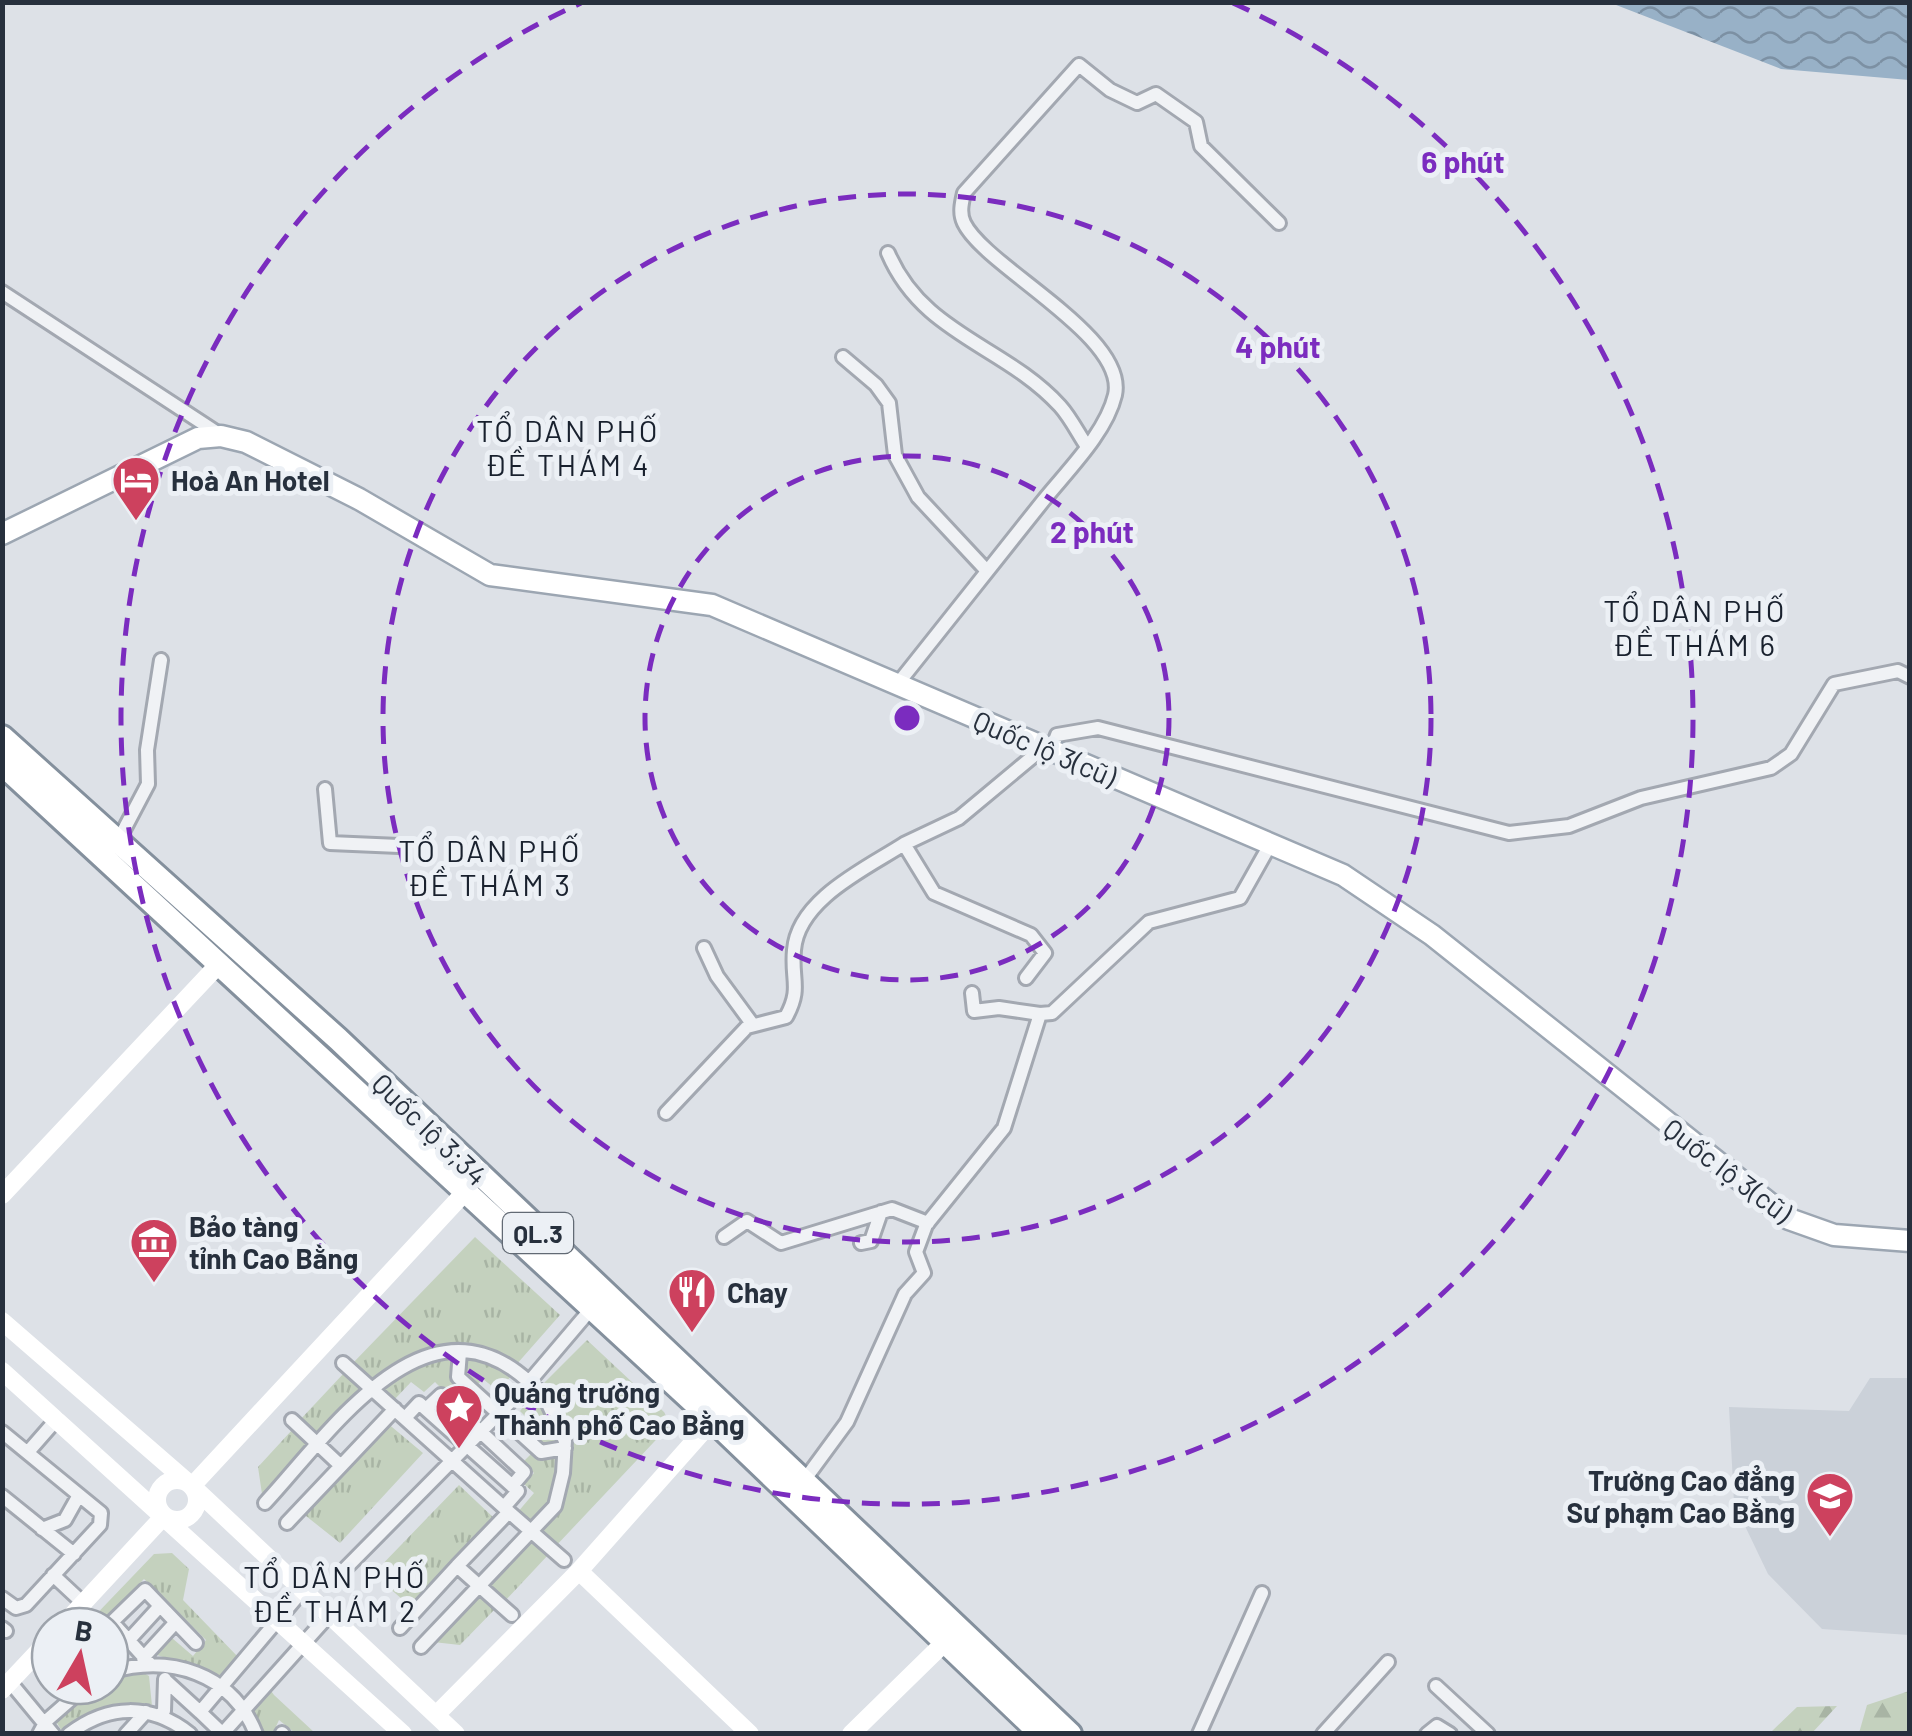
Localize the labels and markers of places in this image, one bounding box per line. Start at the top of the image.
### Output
hotel icon: Hoà An Hotel [110,454,162,522]
place label: Hoà An Hotel [171,463,330,497]
centre of rings [889,700,925,736]
place label: Bảo tàng tỉnh Cao Bằng [189,1209,358,1275]
museum icon: Bảo tàng tỉnh Cao Bằng [128,1216,180,1284]
restaurant icon: Chay [666,1266,718,1334]
place label: Chay [727,1275,788,1309]
place label: Quảng trường Thành phố Cao Bằng [494,1375,745,1441]
place icon: Quảng trường Thành phố Cao Bằng [433,1382,485,1450]
place label: Trường Cao đẳng Sư phạm Cao Bằng [1567,1463,1795,1529]
school or university icon: Trường Cao đẳng Sư phạm Cao Bằng [1804,1470,1856,1538]

